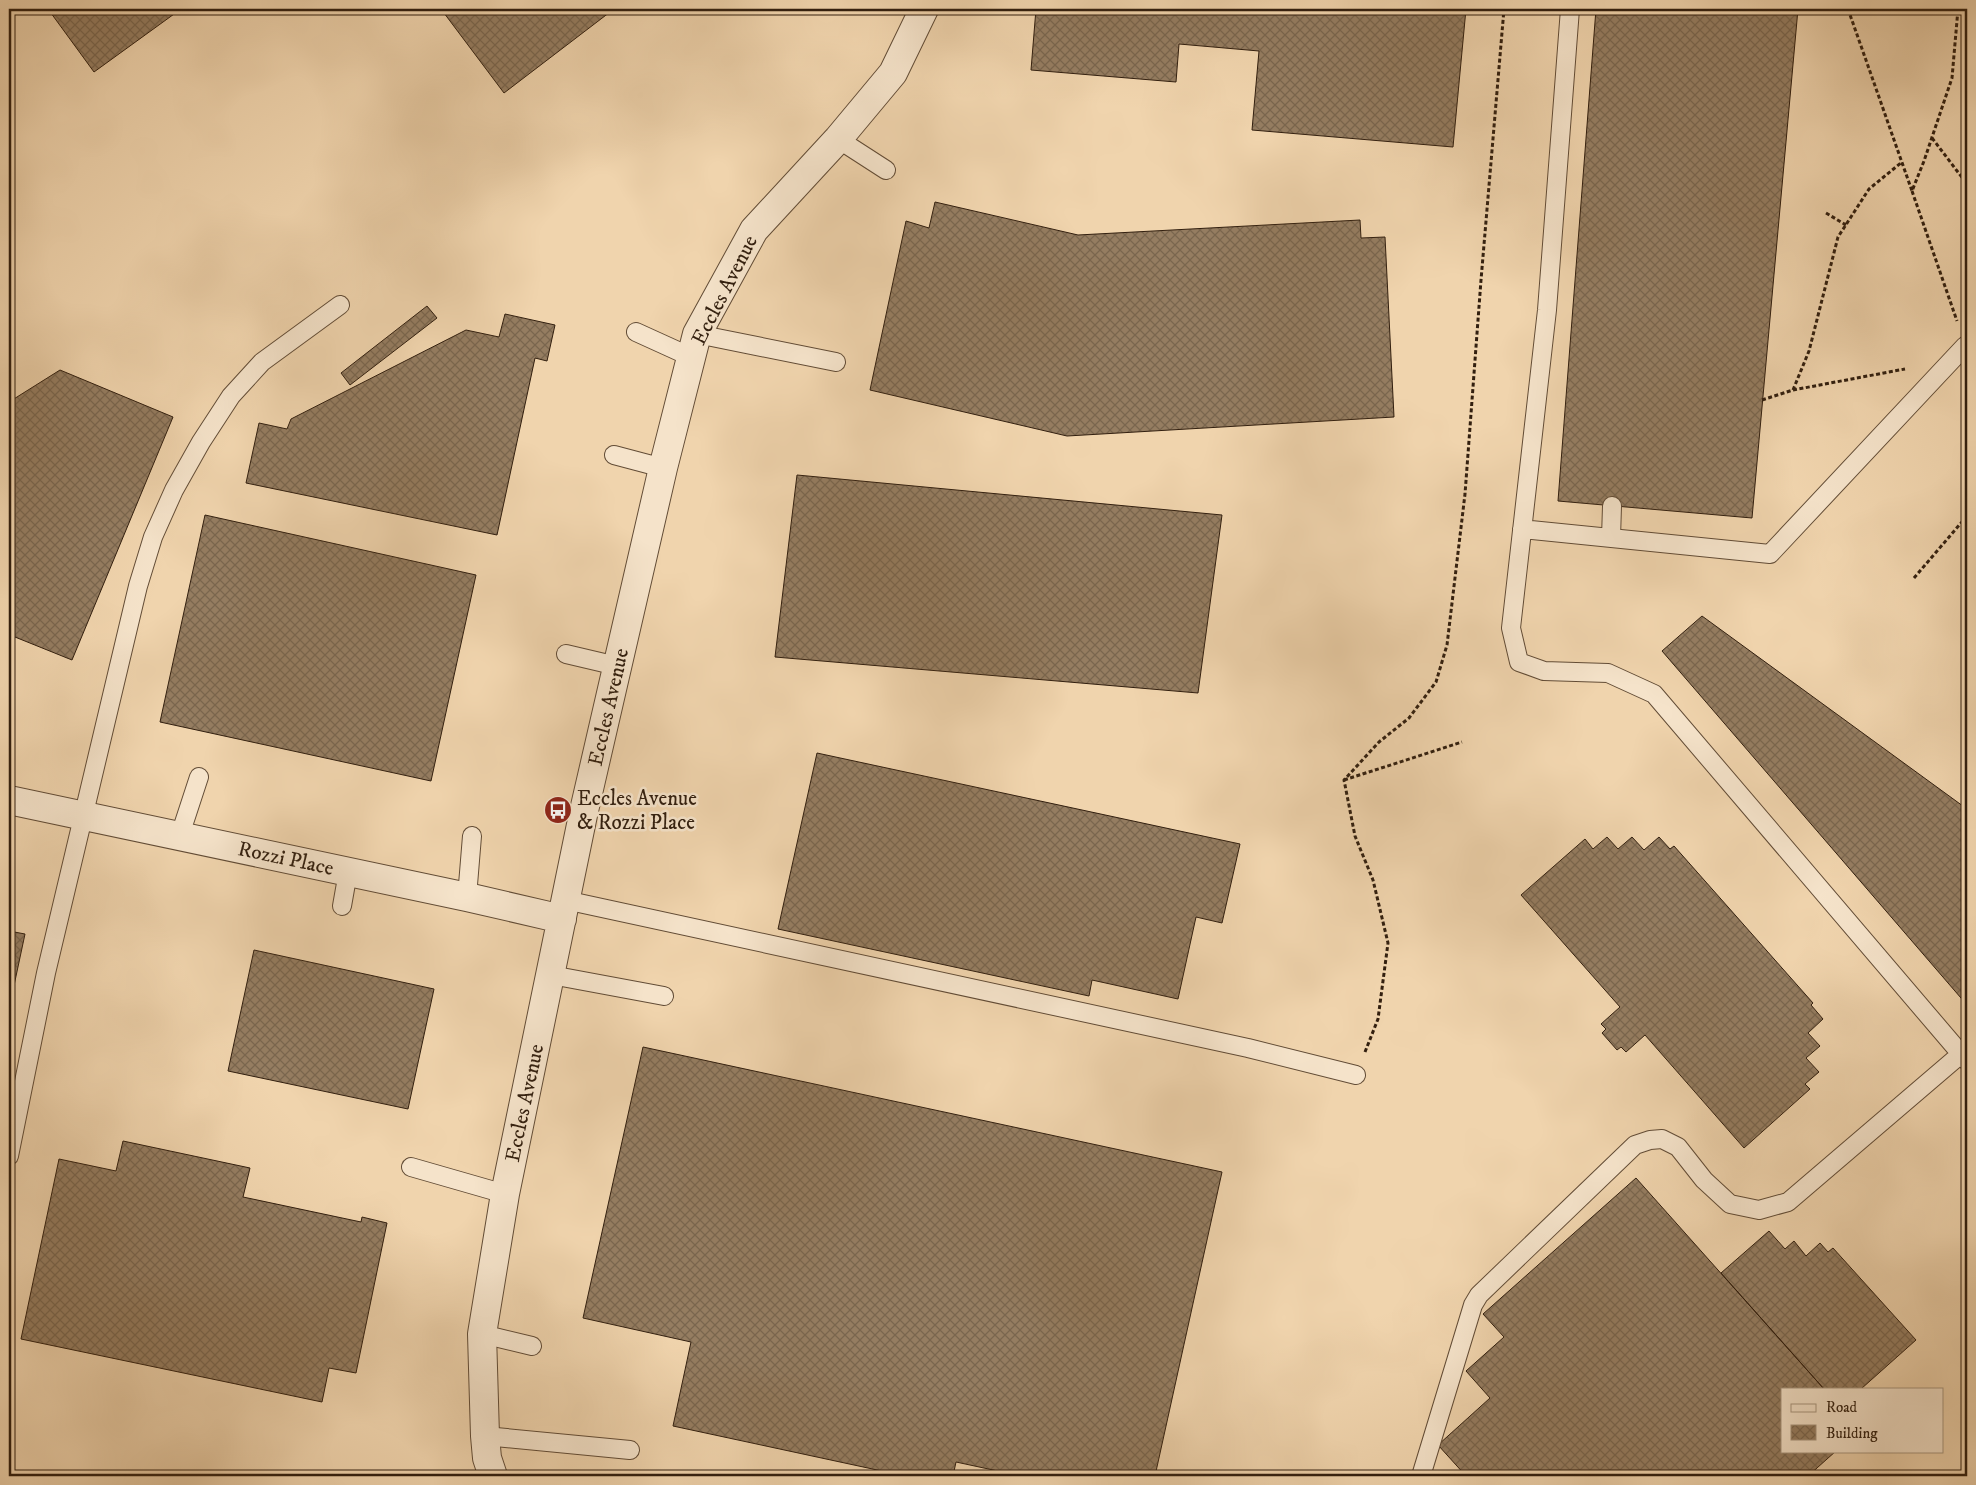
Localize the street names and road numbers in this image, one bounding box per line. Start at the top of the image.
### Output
street label: Eccles Avenue [686,231,764,350]
street label: Eccles Avenue [583,646,635,769]
street label: Rozzi Place [236,836,336,882]
street label: Eccles Avenue [500,1042,550,1165]

